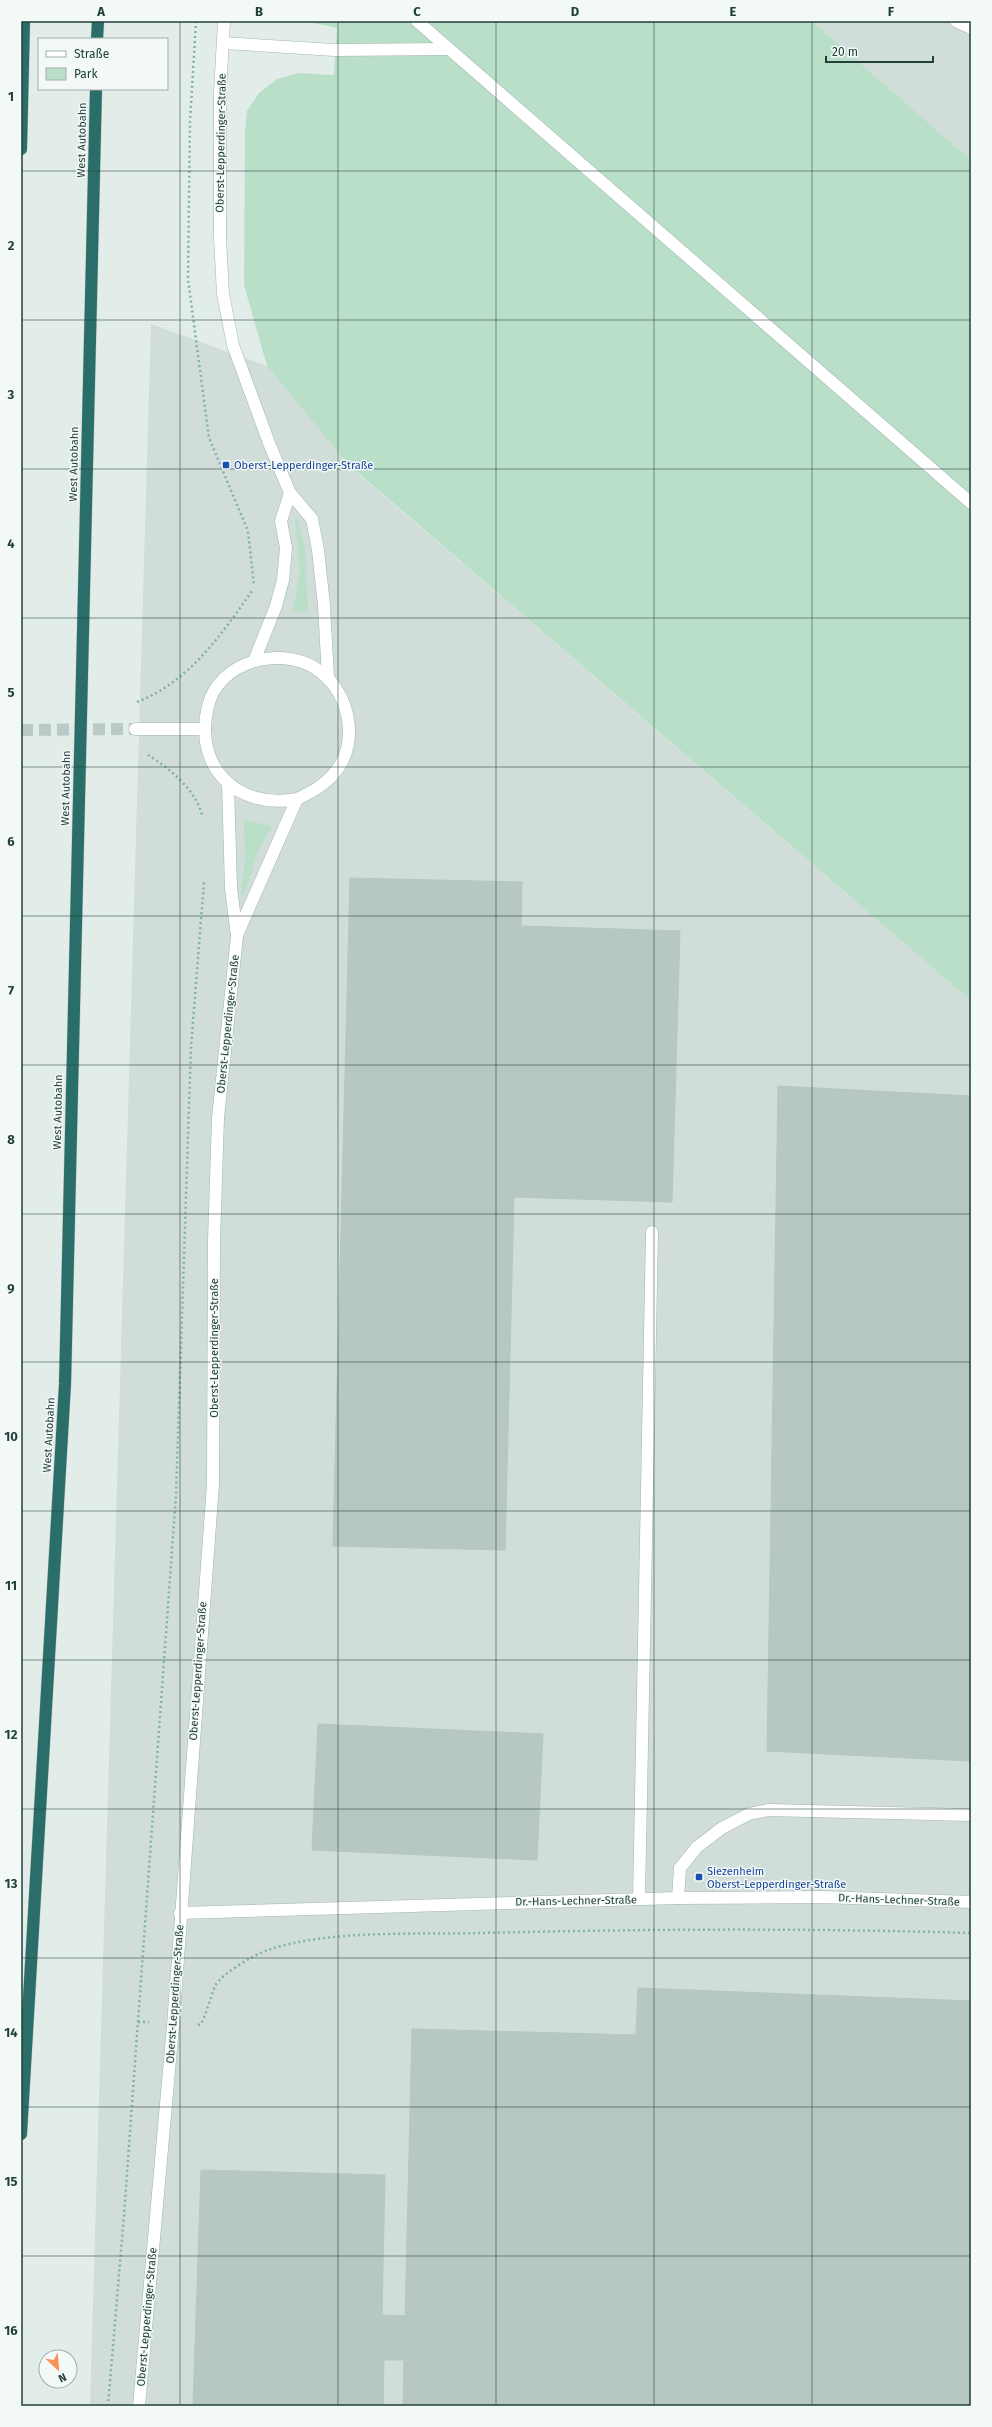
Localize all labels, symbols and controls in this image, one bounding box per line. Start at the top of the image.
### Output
text: A [96,4,105,19]
text: B [255,4,263,19]
text: C [413,4,421,19]
text: D [571,4,580,19]
text: E [730,4,737,19]
text: F [888,4,895,19]
legend [38,38,168,90]
scale bar [826,38,933,64]
text: 20 m [832,45,858,59]
text: Straße [74,47,109,61]
text: Park [74,67,98,81]
street label: Oberst-Lepperdinger-Straße [213,73,229,213]
text: 1 [8,89,14,104]
street label: West Autobahn [75,102,89,178]
text: 2 [8,238,15,253]
text: 3 [7,387,15,402]
street label: West Autobahn [67,426,81,502]
place label: Oberst-Lepperdinger-Straße [234,459,373,472]
marker: Oberst-Lepperdinger-Straße [221,460,231,470]
text: 4 [7,536,15,551]
text: 5 [8,685,15,700]
street label: West Autobahn [59,750,73,826]
text: 6 [7,834,15,849]
street label: Oberst-Lepperdinger-Straße [214,954,242,1094]
text: 7 [8,983,14,998]
street label: West Autobahn [51,1074,65,1150]
text: 8 [7,1132,15,1147]
street label: Oberst-Lepperdinger-Straße [208,1278,221,1418]
text: 9 [7,1281,15,1296]
street label: West Autobahn [41,1397,57,1473]
text: 10 [4,1429,18,1444]
text: 11 [5,1578,17,1593]
street label: Oberst-Lepperdinger-Straße [187,1601,209,1741]
text: 12 [5,1727,18,1742]
place label: Siezenheim Oberst-Lepperdinger-Straße [707,1865,846,1891]
marker: Siezenheim Oberst-Lepperdinger-Straße [694,1872,704,1882]
text: 13 [5,1876,18,1891]
street label: Dr.-Hans-Lechner-Straße [838,1891,960,1909]
street label: Dr.-Hans-Lechner-Straße [515,1893,637,1909]
street label: Oberst-Lepperdinger-Straße [164,1924,186,2064]
text: 14 [4,2025,18,2040]
text: 15 [4,2174,18,2189]
street label: Oberst-Lepperdinger-Straße [134,2247,160,2387]
text: 16 [4,2323,18,2338]
north arrow [38,2349,78,2389]
text: N [56,2370,68,2385]

